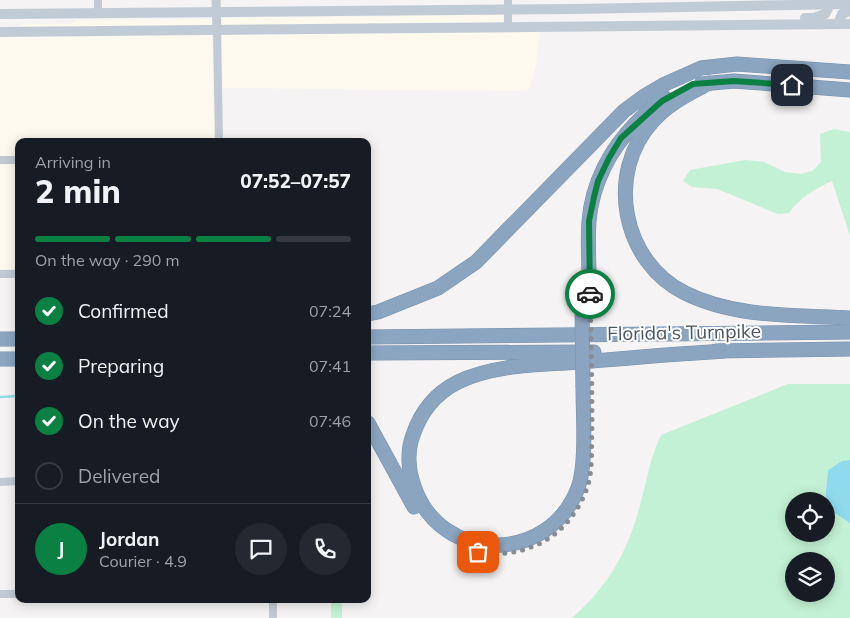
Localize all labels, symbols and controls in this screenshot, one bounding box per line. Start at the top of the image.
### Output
pin [771,64,813,106]
icon: home [778,71,806,99]
text: Arriving in [35,152,111,172]
text: 07:52–07:57 [240,169,351,193]
text: 2 min [35,171,121,211]
text: On the way · 290 m [35,250,180,270]
courier [565,269,615,319]
icon: car [576,280,604,308]
icon: check [35,297,63,325]
text: Confirmed [78,299,169,323]
text: 07:24 [309,301,351,321]
street label: Florida's Turnpike [607,319,761,345]
icon: check [35,352,63,380]
text: Preparing [78,354,164,378]
text: 07:41 [309,356,351,376]
icon: check [35,407,63,435]
text: On the way [78,409,180,433]
text: 07:46 [309,411,351,431]
text: Delivered [78,464,160,488]
map controls [785,492,835,602]
button: locate [785,492,835,542]
button: chat [235,523,287,575]
button: phone [299,523,351,575]
text: Jordan [99,527,159,551]
pin [457,531,499,573]
text: J [58,537,64,561]
icon: bag [464,538,492,566]
text: Courier · 4.9 [99,551,187,571]
button: layers [785,552,835,602]

